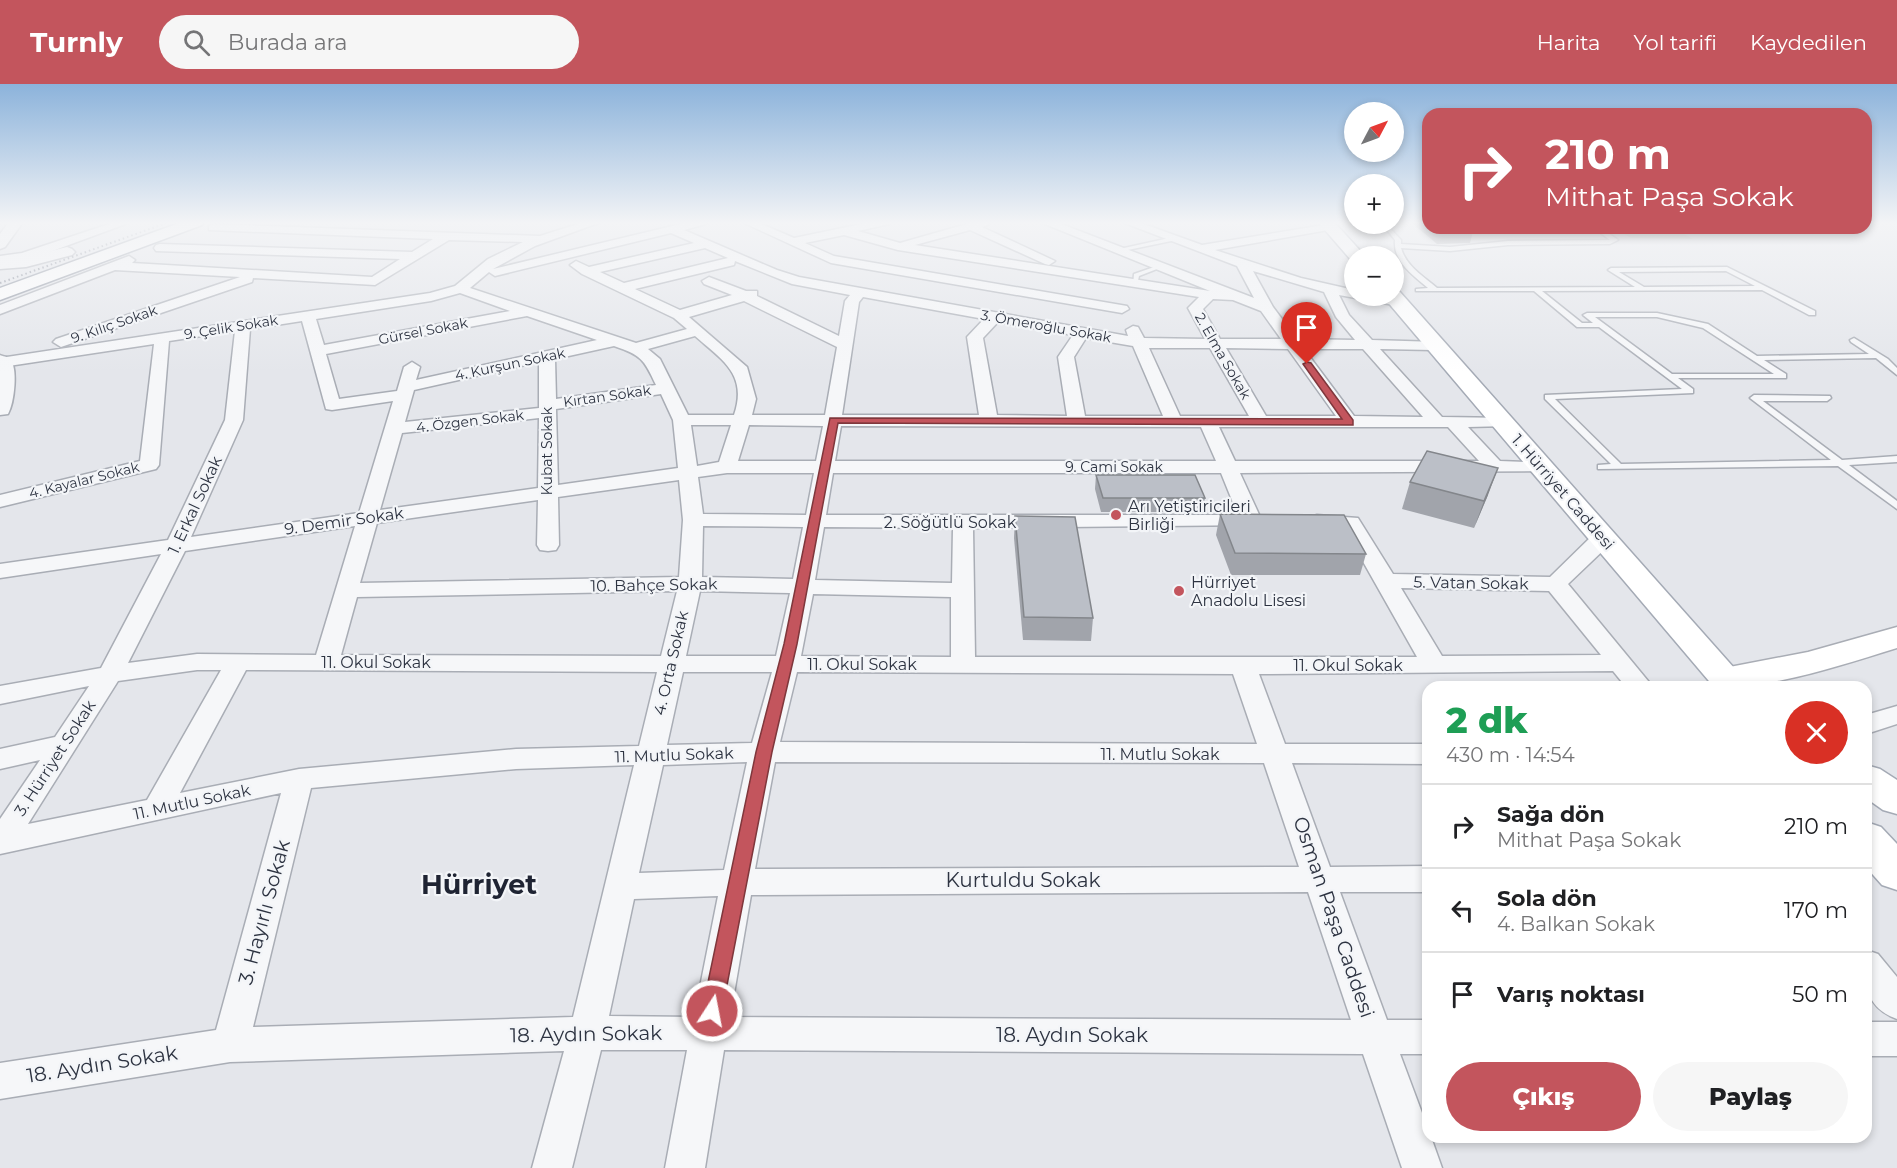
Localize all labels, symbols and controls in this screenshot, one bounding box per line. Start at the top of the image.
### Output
search box [159,15,579,69]
text: Turnly [30,25,123,59]
icon: search [180,26,213,59]
text: Burada ara [228,29,348,56]
text: Harita [1537,30,1600,55]
text: Yol tarifi [1633,30,1717,55]
text: Kaydedilen [1750,30,1867,55]
north arrow [1344,102,1404,162]
map controls [1344,102,1404,306]
text: 210 m [1545,128,1671,180]
icon: right [1446,132,1524,210]
button: + [1344,174,1404,234]
text: Mithat Paşa Sokak [1545,180,1794,213]
button: − [1344,246,1404,306]
street label: 9. Kılıç Sokak [69,301,160,347]
pin [1281,302,1332,364]
street label: 3. Ömeroğlu Sokak [979,306,1113,346]
street label: 2. Elma Sokak [1191,310,1255,403]
street label: 9. Çelik Sokak [183,311,280,343]
icon: arrive [1290,311,1323,344]
street label: Gürsel Sokak [377,313,470,348]
street label: 4. Kurşun Sokak [453,343,567,384]
street label: Kırtan Sokak [562,381,653,411]
street label: 4. Özgen Sokak [415,405,525,437]
street label: Kubat Sokak [538,406,556,495]
street label: 1. Hürriyet Caddesi [1508,430,1618,554]
street label: 1. Erkal Sokak [164,453,226,557]
street label: 4. Kayalar Sokak [27,457,142,502]
street label: 9. Cami Sokak [1065,458,1163,476]
place label: Arı Yetiştiricileri Birliği [1128,497,1251,534]
street label: 9. Demir Sokak [283,503,405,539]
marker: Arı Yetiştiricileri Birliği [1109,508,1123,522]
street label: 2. Söğütlü Sokak [884,513,1017,532]
street label: 5. Vatan Sokak [1413,572,1529,594]
place label: Hürriyet Anadolu Lisesi [1191,573,1306,610]
street label: 10. Bahçe Sokak [590,574,718,596]
marker: Hürriyet Anadolu Lisesi [1172,584,1186,598]
street label: 4. Orta Sokak [650,608,692,717]
street label: 11. Okul Sokak [321,653,431,672]
street label: 11. Okul Sokak [807,655,917,674]
street label: 11. Okul Sokak [1293,656,1403,675]
street label: 3. Hürriyet Sokak [10,696,100,819]
text: 2 dk [1446,698,1528,742]
button: close [1785,701,1848,764]
street label: 11. Mutlu Sokak [614,743,734,767]
text: 430 m · 14:54 [1446,743,1575,767]
street label: 11. Mutlu Sokak [1100,745,1220,764]
street label: 11. Mutlu Sokak [132,780,253,824]
text: Sağa dön [1497,801,1605,828]
icon: right [1446,810,1479,843]
street label: Osman Paşa Caddesi [1288,813,1380,1021]
text: 210 m [1784,813,1848,840]
text: Mithat Paşa Sokak [1497,828,1681,852]
street label: 3. Hayırlı Sokak [233,837,295,987]
district label: Hürriyet [421,868,537,901]
street label: Kurtuldu Sokak [945,868,1101,892]
text: Sola dön [1497,885,1597,912]
icon: left [1446,894,1479,927]
text: 170 m [1784,897,1848,924]
text: 4. Balkan Sokak [1497,912,1655,936]
icon: arrive [1446,978,1479,1011]
position arrow [680,979,744,1043]
text: Varış noktası [1497,981,1645,1008]
text: 50 m [1792,981,1848,1008]
street label: 18. Aydın Sokak [510,1021,662,1047]
street label: 18. Aydın Sokak [996,1023,1148,1047]
street label: 18. Aydın Sokak [25,1040,179,1088]
button: Çıkış [1446,1062,1641,1131]
button: Paylaş [1653,1062,1848,1131]

